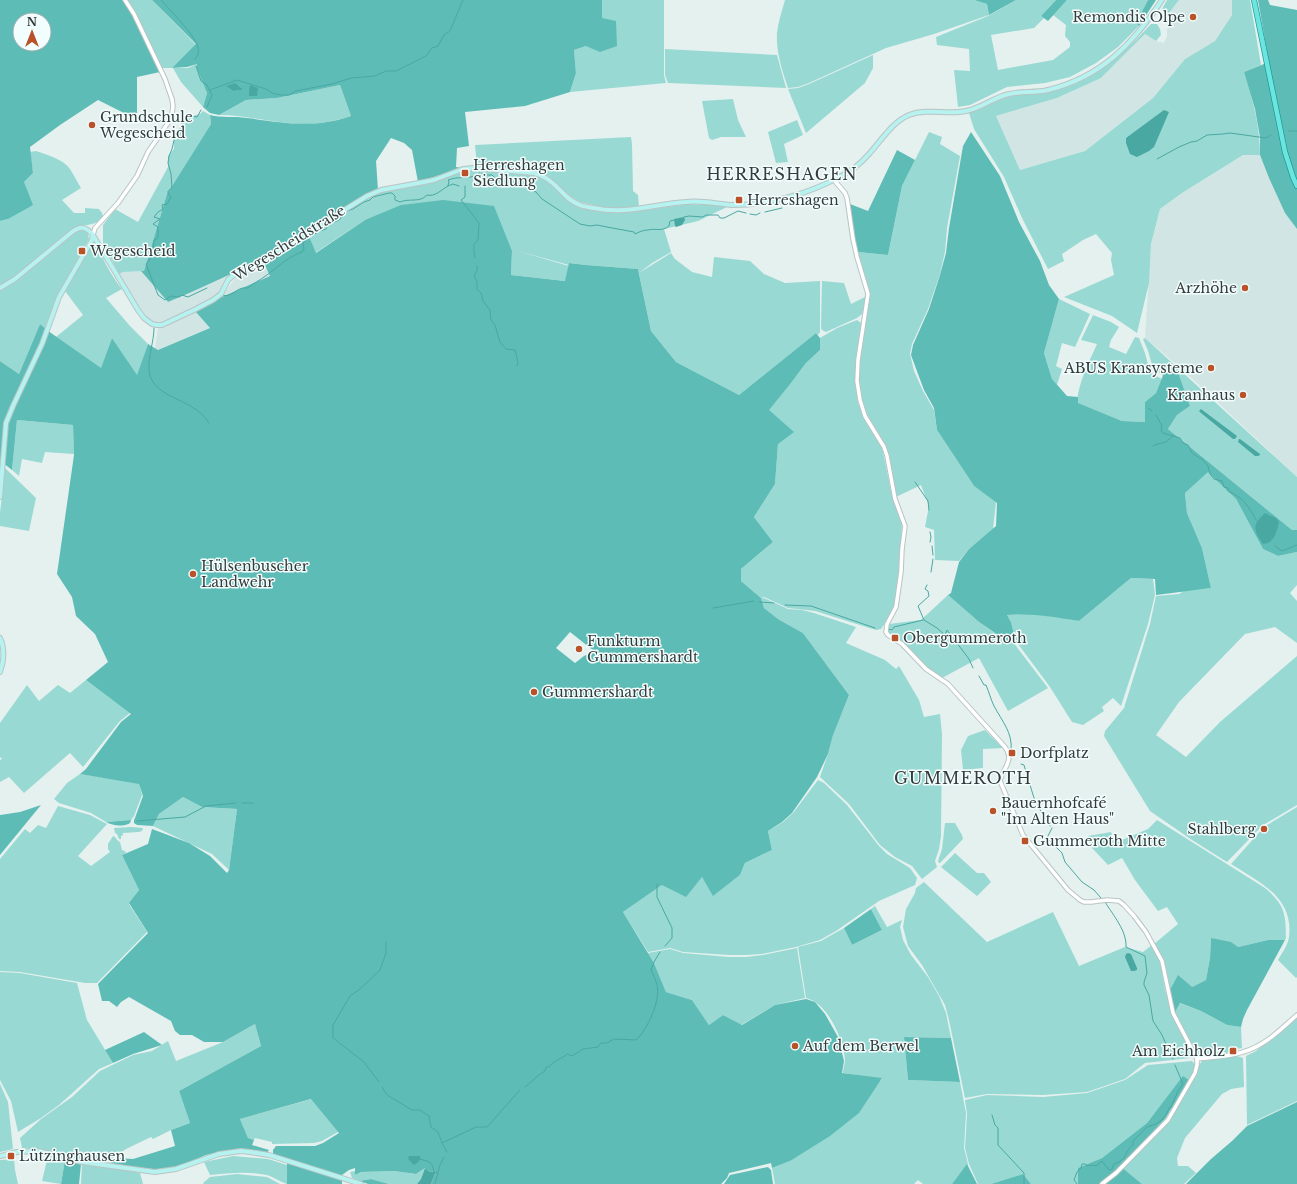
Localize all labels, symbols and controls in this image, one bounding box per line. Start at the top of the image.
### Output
place label: Remondis Olpe [1072,8,1185,26]
north arrow [12,12,52,52]
marker: Remondis Olpe [1188,12,1198,22]
text: N [27,15,38,29]
place label: Grundschule Wegescheid [99,108,193,142]
marker: Grundschule Wegescheid [87,120,97,130]
place label: Herreshagen Siedlung [473,156,565,190]
district label: HERRESHAGEN [706,164,858,184]
marker: Herreshagen Siedlung [460,168,470,178]
place label: Herreshagen [747,191,839,209]
marker: Herreshagen [734,195,744,205]
street label: Wegescheidstraße [229,201,349,285]
place label: Wegescheid [89,242,176,260]
marker: Wegescheid [77,246,87,256]
place label: Arzhöhe [1174,279,1237,297]
marker: Arzhöhe [1240,283,1250,293]
place label: ABUS Kransysteme [1063,359,1203,377]
marker: ABUS Kransysteme [1206,363,1216,373]
place label: Kranhaus [1167,386,1235,404]
marker: Kranhaus [1238,390,1248,400]
place label: Hülsenbuscher Landwehr [201,557,309,591]
marker: Hülsenbuscher Landwehr [188,569,198,579]
place label: Obergummeroth [903,629,1027,647]
place label: Funkturm Gummershardt [587,632,699,666]
marker: Obergummeroth [890,633,900,643]
marker: Funkturm Gummershardt [574,644,584,654]
place label: Gummershardt [542,683,654,701]
marker: Gummershardt [529,687,539,697]
place label: Dorfplatz [1020,744,1089,762]
marker: Dorfplatz [1007,748,1017,758]
district label: GUMMEROTH [894,768,1032,788]
place label: Bauernhofcafé "Im Alten Haus" [1001,794,1114,828]
marker: Bauernhofcafé "Im Alten Haus" [988,806,998,816]
place label: Stahlberg [1188,820,1257,838]
marker: Stahlberg [1259,824,1269,834]
place label: Gummeroth Mitte [1033,832,1166,850]
marker: Gummeroth Mitte [1020,836,1030,846]
place label: Auf dem Berwel [802,1037,919,1055]
marker: Auf dem Berwel [790,1041,800,1051]
place label: Am Eichholz [1131,1042,1225,1060]
marker: Am Eichholz [1228,1046,1238,1056]
place label: Lützinghausen [19,1147,126,1165]
marker: Lützinghausen [6,1151,16,1161]

